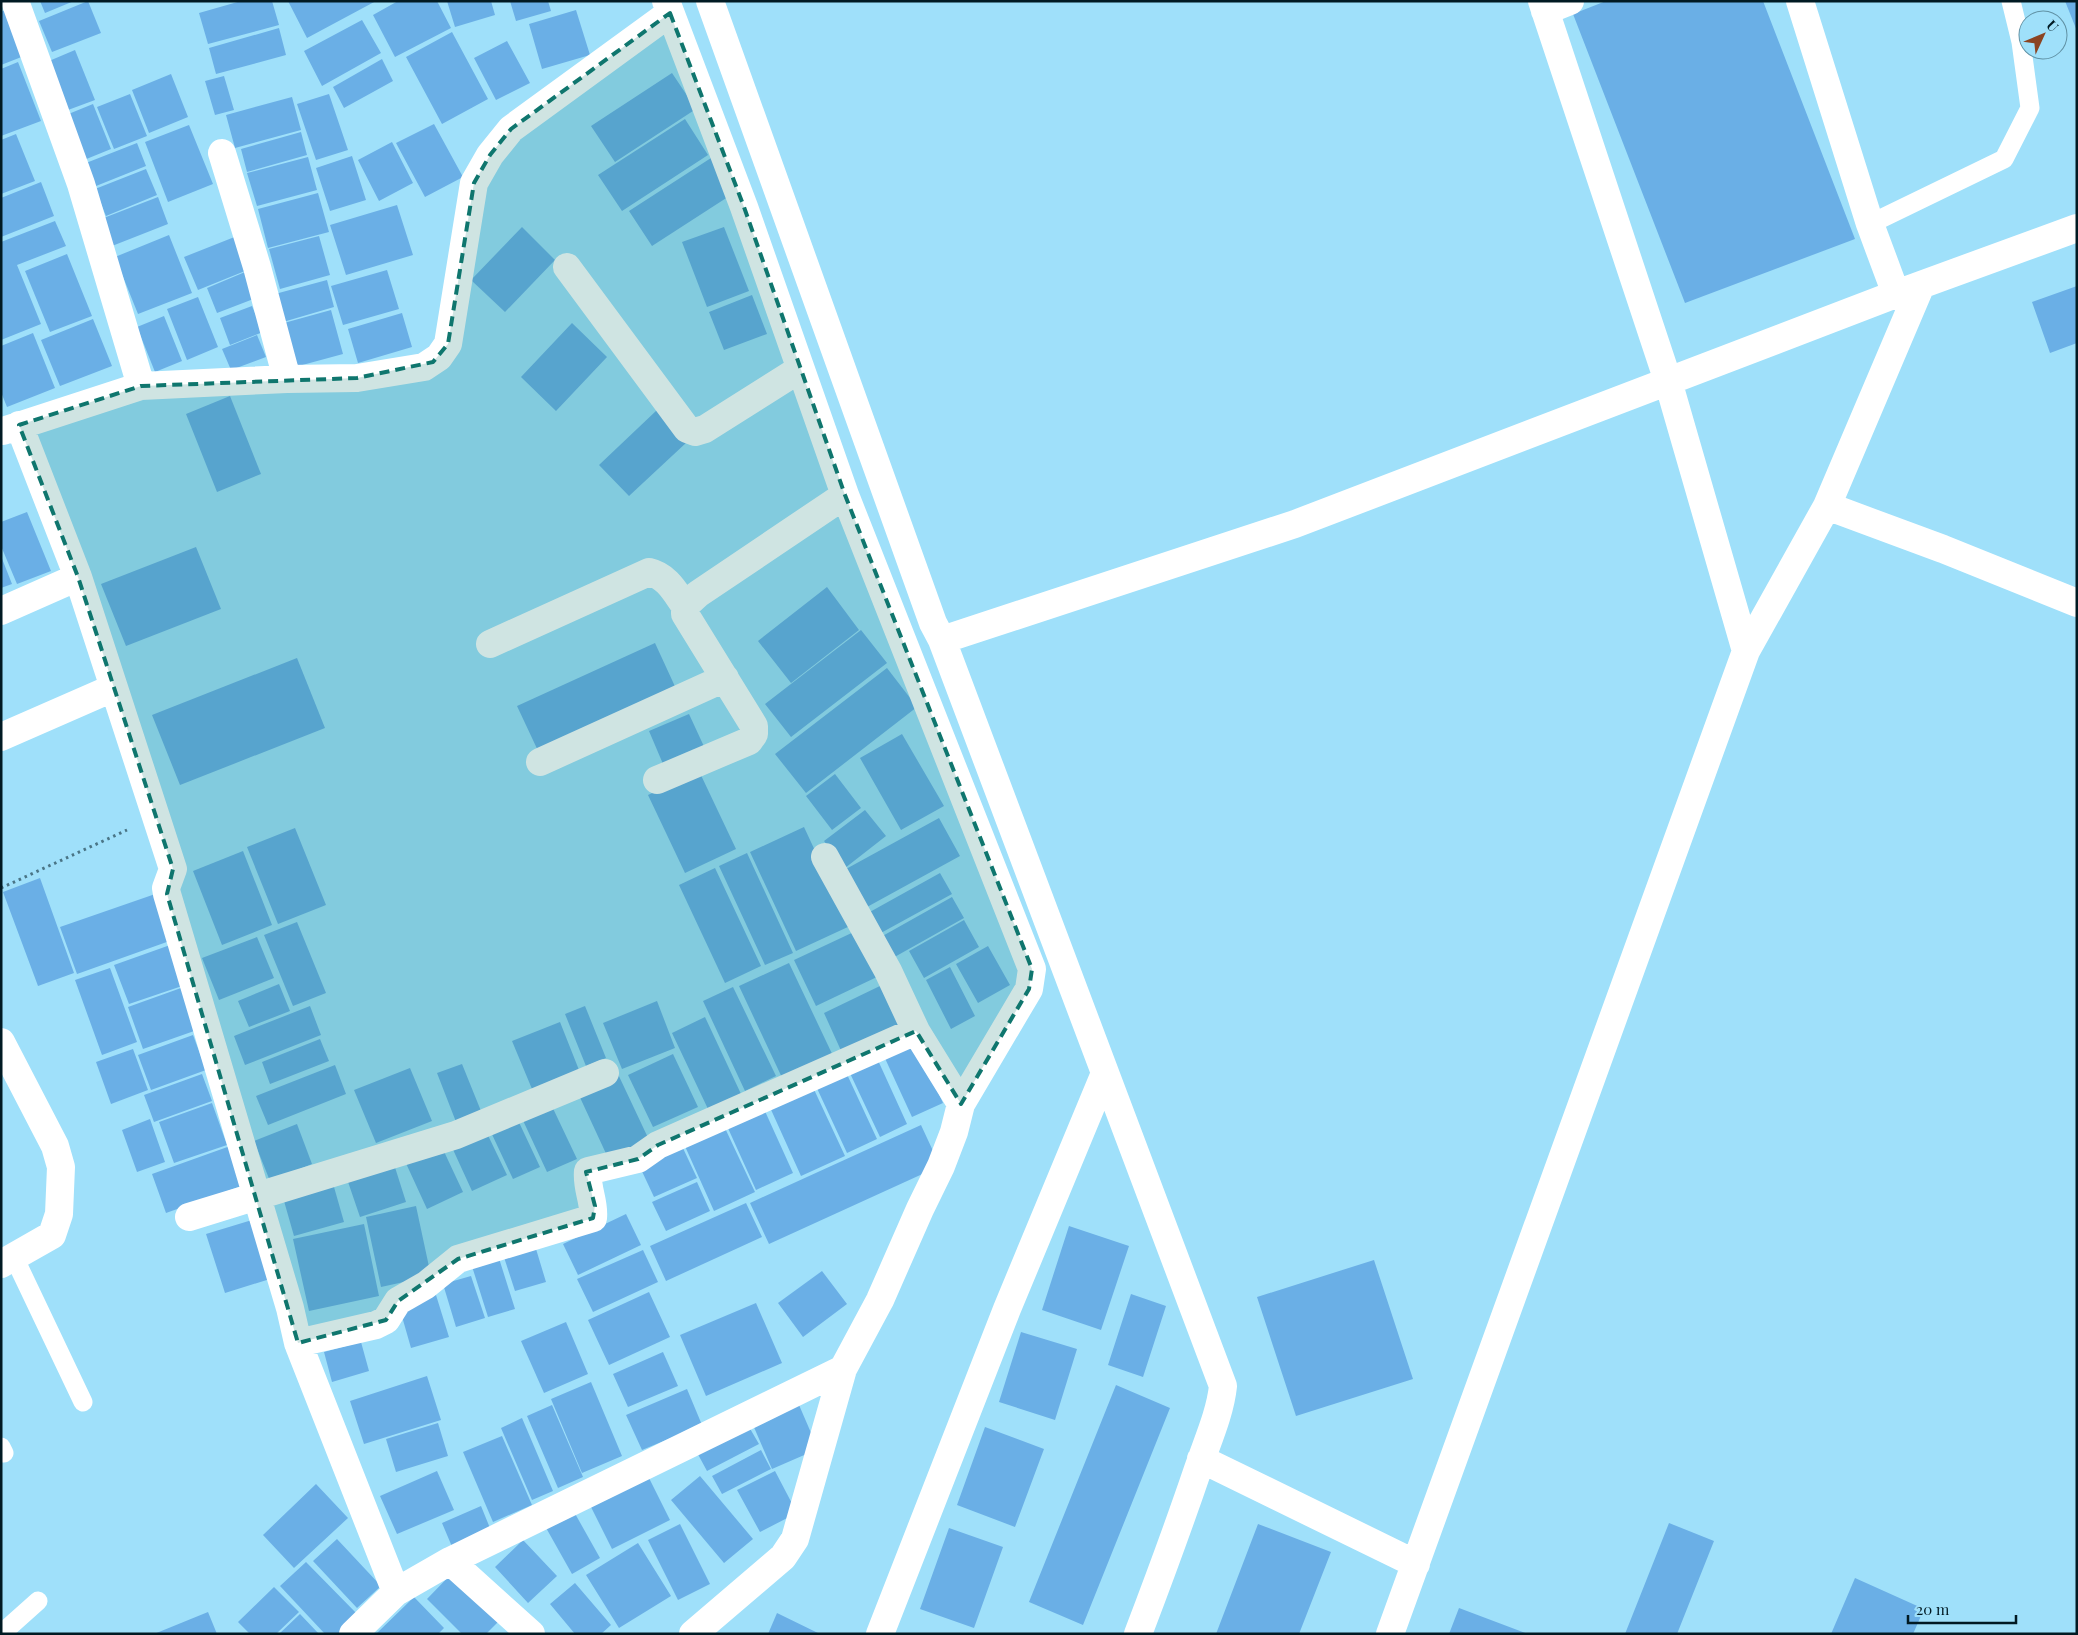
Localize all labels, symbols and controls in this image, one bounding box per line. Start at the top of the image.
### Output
north arrow [2018,10,2068,60]
text: U [2043,16,2063,36]
scale bar [1908,1592,2016,1624]
text: 20 m [1916,1599,1950,1619]

